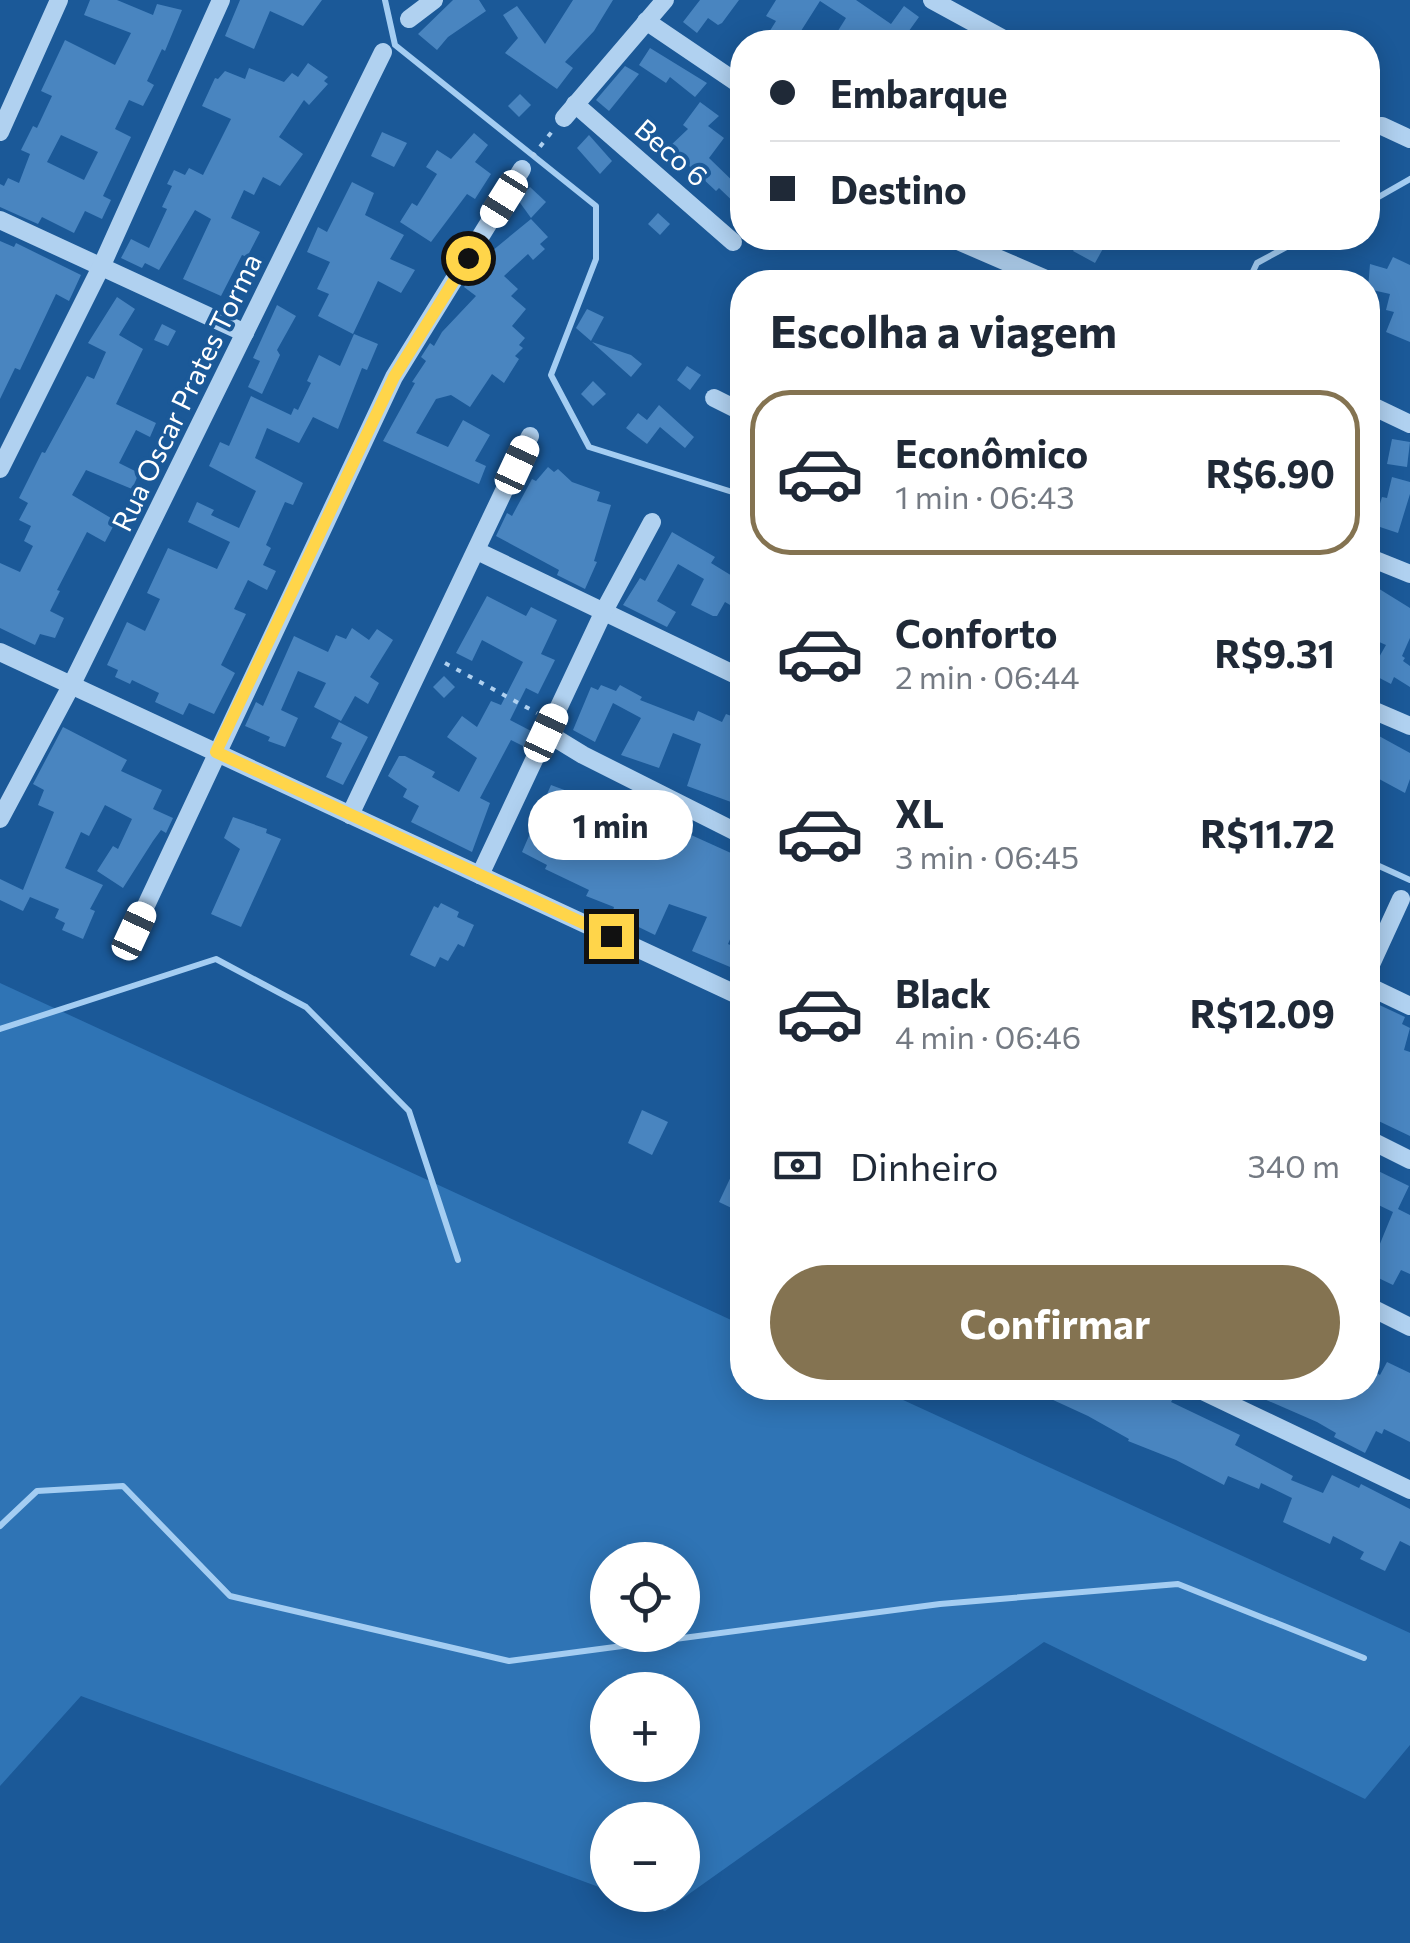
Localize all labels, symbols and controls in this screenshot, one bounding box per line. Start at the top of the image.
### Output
text: Embarque [830,69,1008,116]
street label: Beco 6 [628,111,716,193]
text: Destino [830,165,967,212]
car [475,166,533,232]
route start [446,236,491,281]
street label: Rua Oscar Prates Torma [104,248,268,536]
text: Escolha a viagem [770,302,1117,357]
icon: car [775,428,865,518]
text: Econômico [895,429,1088,476]
car [491,431,543,499]
text: R$6.90 [1206,449,1335,496]
text: 1 min · 06:43 [895,476,1074,516]
icon: car [775,608,865,698]
text: Conforto [895,609,1058,656]
text: R$9.31 [1215,629,1335,676]
text: 2 min · 06:44 [895,656,1079,696]
car [520,699,572,767]
icon: car [775,788,865,878]
text: XL [895,789,944,836]
callout: 1 min [528,791,694,861]
text: 1 min [573,805,648,845]
text: R$11.72 [1200,809,1335,856]
text: 3 min · 06:45 [895,836,1079,876]
car [108,897,160,965]
route end [589,914,634,959]
icon: car [775,968,865,1058]
text: Black [895,969,991,1016]
text: R$12.09 [1190,989,1335,1036]
text: 4 min · 06:46 [895,1016,1081,1056]
icon: cash [770,1138,825,1193]
text: Dinheiro [850,1142,998,1189]
text: 340 m [1248,1145,1340,1185]
button: Confirmar [770,1265,1340,1380]
map controls [590,1542,700,1912]
button: locate [590,1542,700,1652]
button: + [590,1672,700,1782]
button: − [590,1802,700,1912]

